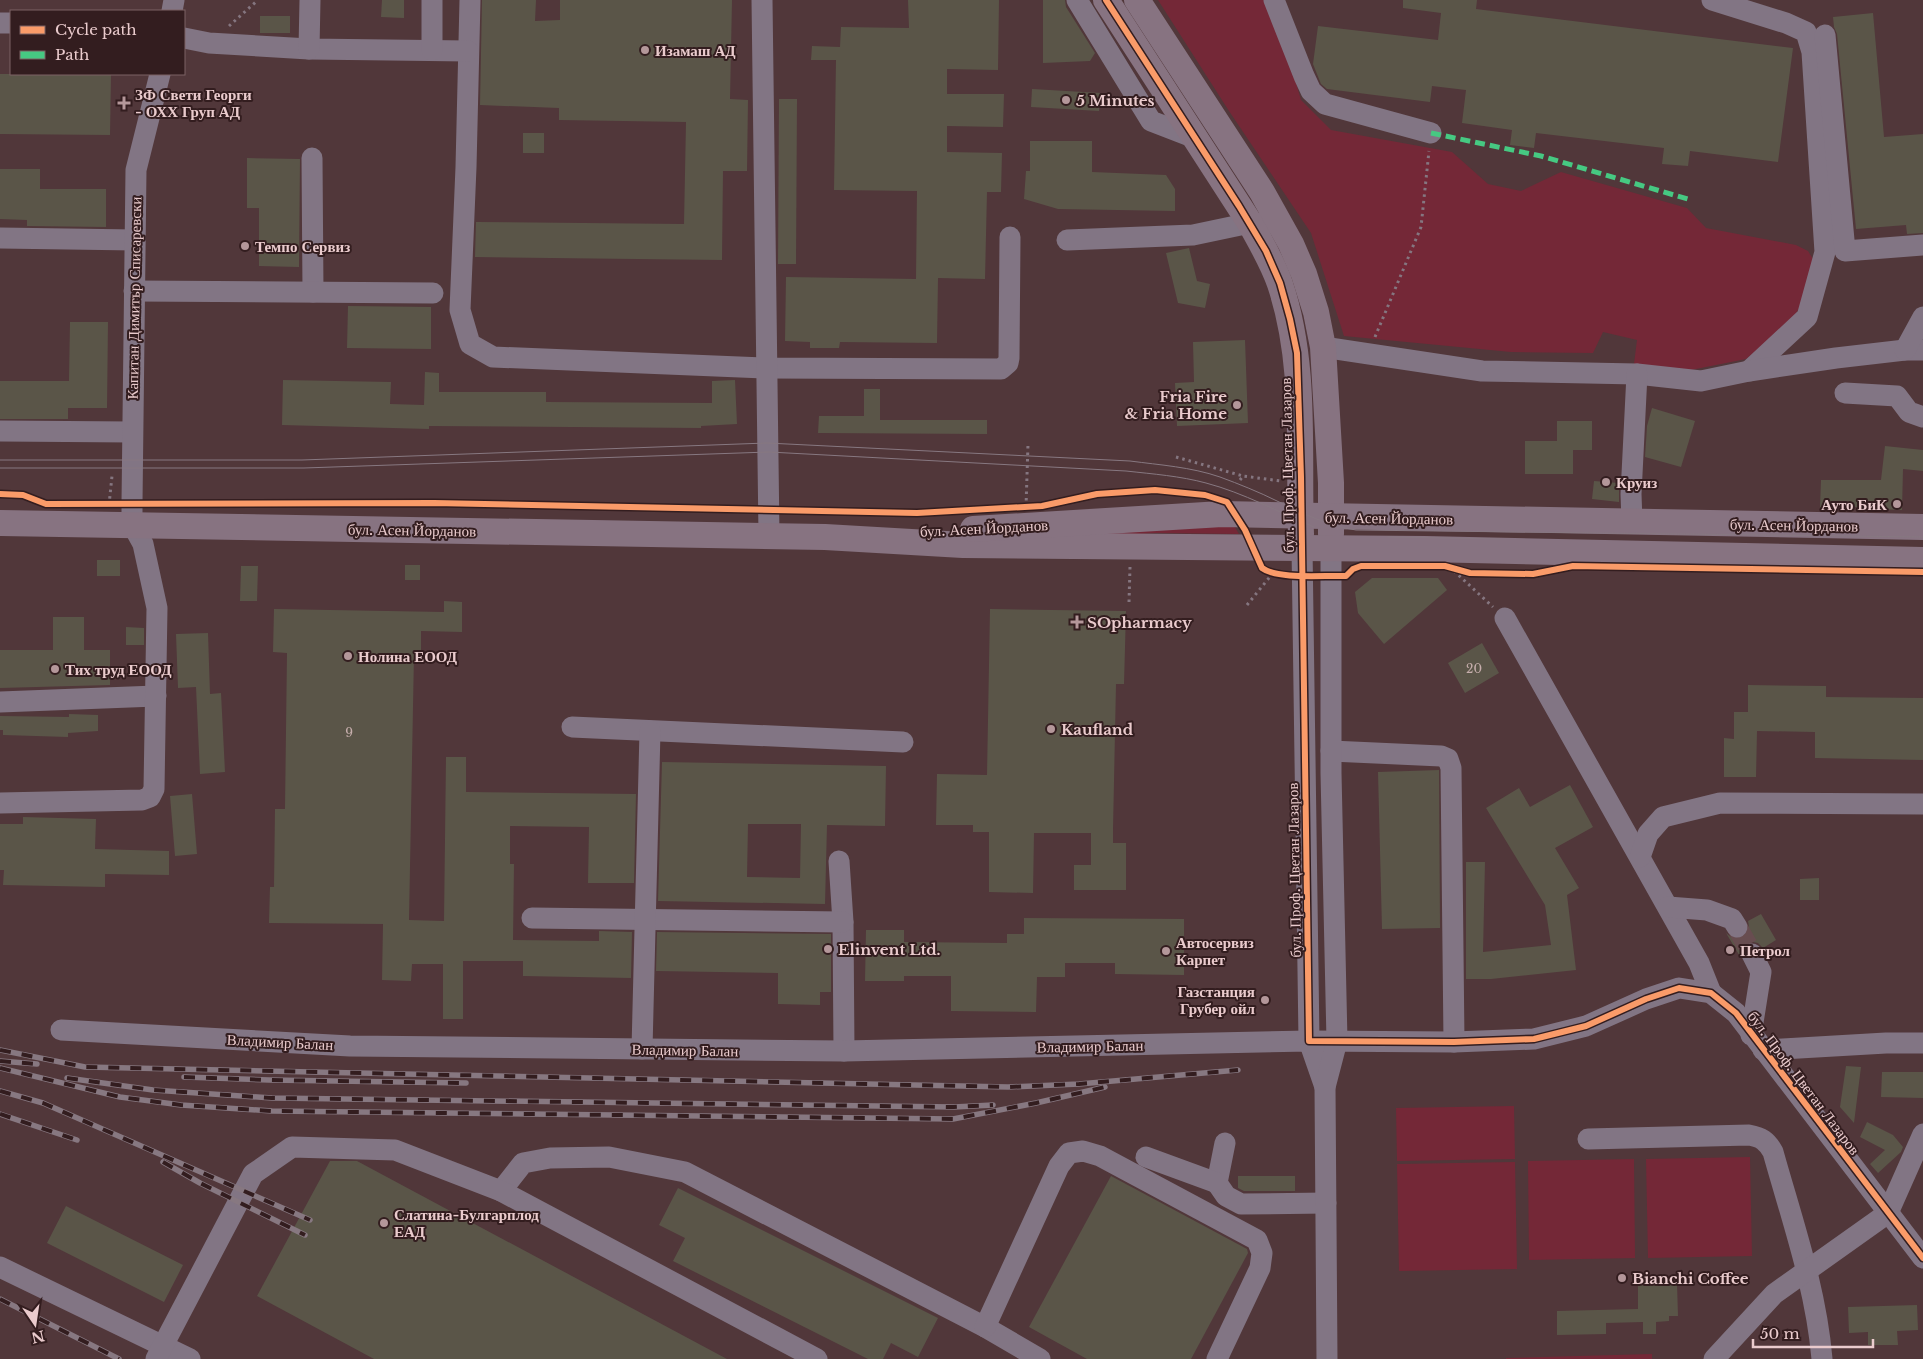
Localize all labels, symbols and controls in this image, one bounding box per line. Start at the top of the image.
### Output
legend [10,10,185,75]
text: Cycle path [55,20,137,39]
place label: Изамаш АД [655,41,736,60]
marker: Изамаш АД [639,44,651,56]
text: Path [55,45,89,64]
place label: ЗФ Свети Георги - ОХХ Груп АД [135,85,252,121]
place label: 5 Minutes [1076,91,1155,110]
marker: 5 Minutes [1060,94,1072,106]
marker: ЗФ Свети Георги - ОХХ Груп АД [117,96,131,110]
street label: Капитан Димитър Списаревски [123,197,145,399]
place label: Темпо Сервиз [255,237,350,256]
marker: Темпо Сервиз [239,240,251,252]
street label: бул. Проф. Цветан Лазаров [1276,377,1298,553]
place label: Fria Fire & Fria Home [1125,387,1227,423]
marker: Fria Fire & Fria Home [1231,399,1243,411]
place label: Круиз [1616,473,1657,492]
marker: Круиз [1600,476,1612,488]
place label: Ауто БиК [1821,495,1887,514]
marker: Ауто БиК [1891,498,1903,510]
street label: бул. Асен Йорданов [1325,507,1453,529]
street label: бул. Асен Йорданов [1730,514,1858,536]
street label: бул. Асен Йорданов [919,515,1049,541]
street label: бул. Асен Йорданов [348,519,476,541]
place label: SOpharmacy [1087,613,1192,632]
marker: SOpharmacy [1071,616,1083,628]
place label: Нолина ЕООД [358,647,458,666]
marker: Нолина ЕООД [342,650,354,662]
place label: Тих труд ЕООД [65,660,172,679]
house number: 20 [1466,661,1482,676]
marker: Тих труд ЕООД [49,663,61,675]
place label: Kaufland [1061,720,1134,739]
marker: Kaufland [1045,723,1057,735]
house number: 9 [345,725,353,740]
street label: бул. Проф. Цветан Лазаров [1283,782,1305,958]
place label: Автосервиз Карпет [1176,933,1254,969]
place label: Elinvent Ltd. [838,940,941,959]
place label: Петрол [1740,941,1791,960]
marker: Elinvent Ltd. [822,943,834,955]
marker: Петрол [1724,944,1736,956]
marker: Автосервиз Карпет [1160,945,1172,957]
place label: Газстанция Грубер ойл [1177,982,1256,1018]
marker: Газстанция Грубер ойл [1259,994,1271,1006]
street label: бул. Проф. Цветан Лазаров [1744,1007,1864,1159]
street label: Владимир Балан [226,1030,334,1054]
street label: Владимир Балан [1036,1036,1144,1056]
street label: Владимир Балан [631,1040,739,1060]
place label: Слатина-Булгарплод ЕАД [394,1205,539,1241]
marker: Слатина-Булгарплод ЕАД [378,1217,390,1229]
place label: Bianchi Coffee [1632,1269,1749,1288]
marker: Bianchi Coffee [1616,1272,1628,1284]
north arrow [10,1299,60,1349]
scale bar [1753,1316,1873,1348]
text: 50 m [1760,1324,1800,1343]
text: N [29,1326,46,1347]

